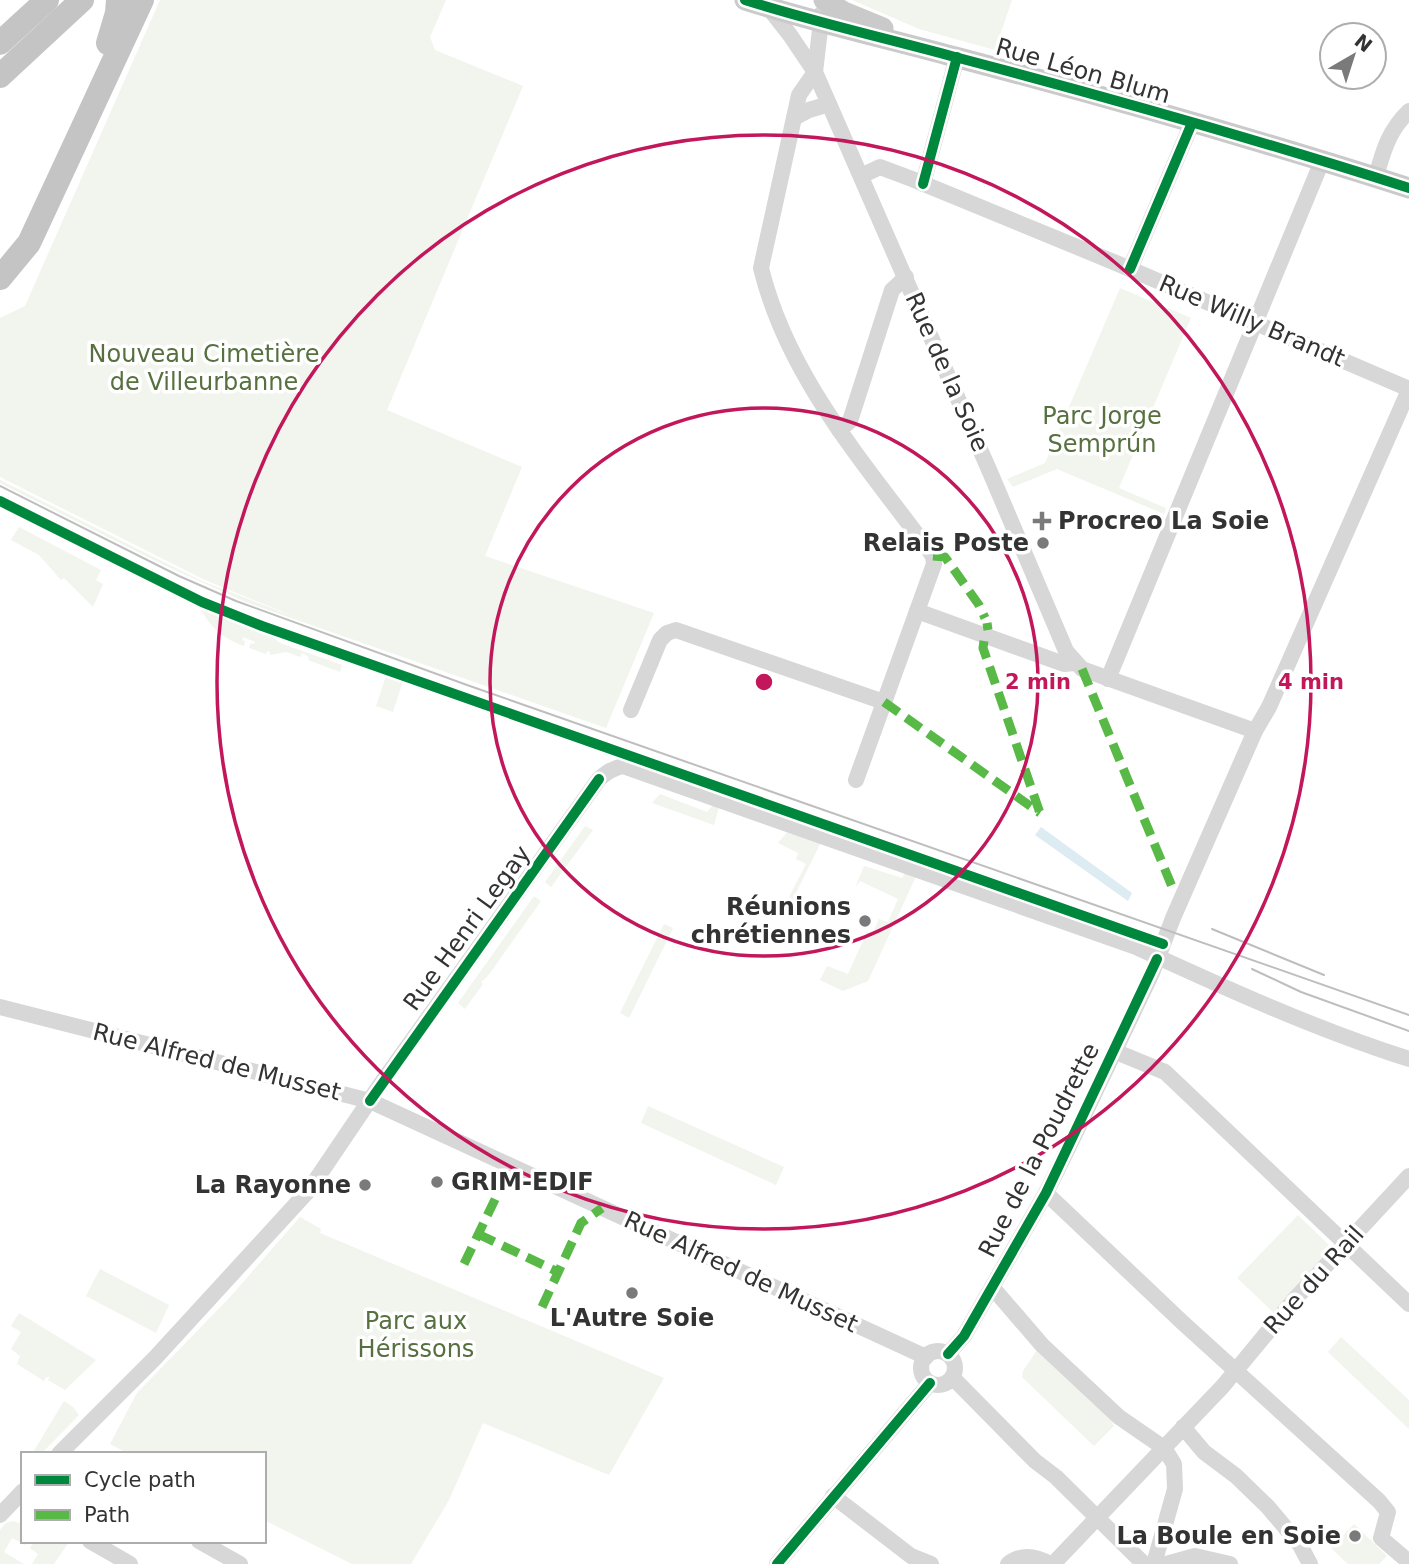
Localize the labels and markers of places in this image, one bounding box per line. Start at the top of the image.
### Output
place label: Procreo La Soie [1058,507,1269,535]
marker: Procreo La Soie [1032,511,1052,531]
place label: Relais Poste [863,529,1029,557]
marker: Relais Poste [1035,535,1051,551]
centre of rings [752,670,776,694]
place label: Réunions chrétiennes [691,893,851,949]
marker: Réunions chrétiennes [857,913,873,929]
place label: GRIM-EDIF [451,1168,594,1196]
place label: La Rayonne [195,1171,351,1199]
marker: GRIM-EDIF [429,1174,445,1190]
marker: La Rayonne [357,1177,373,1193]
marker: L'Autre Soie [624,1285,640,1301]
place label: L'Autre Soie [550,1304,714,1332]
place label: La Boule en Soie [1116,1522,1341,1550]
marker: La Boule en Soie [1347,1528,1363,1544]

